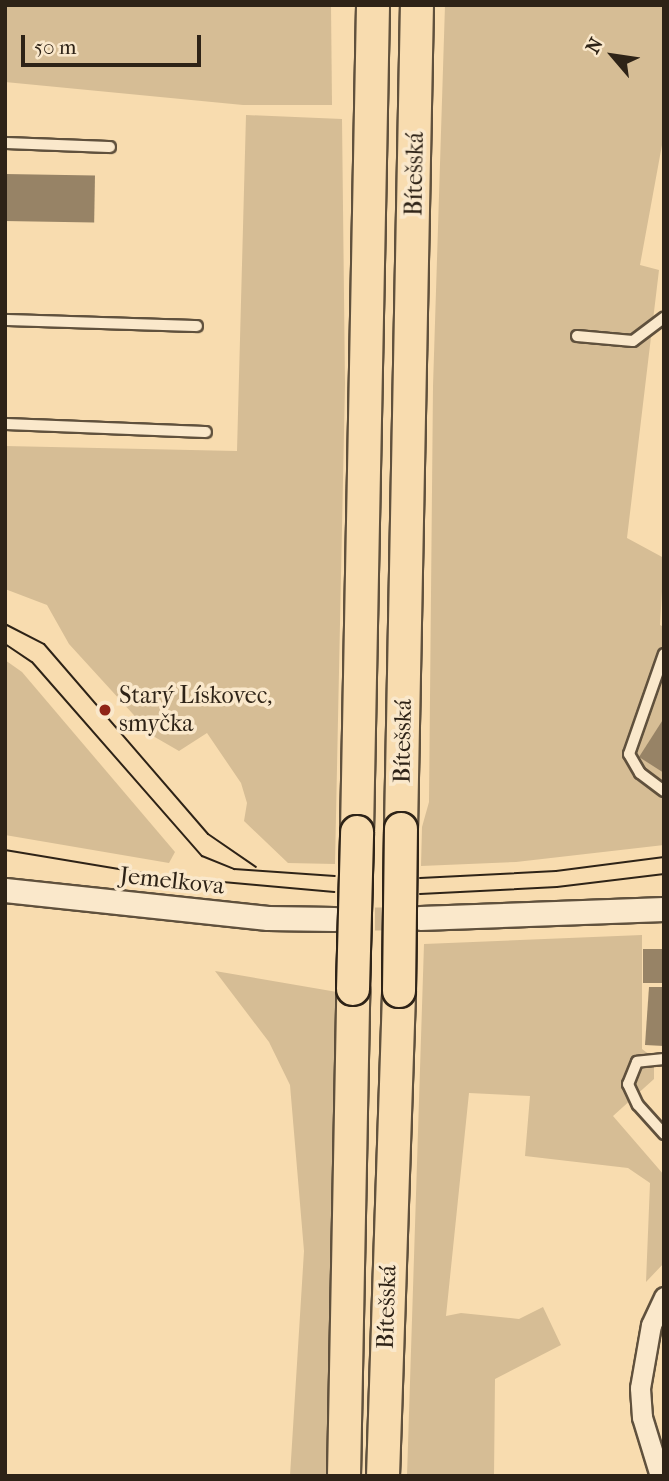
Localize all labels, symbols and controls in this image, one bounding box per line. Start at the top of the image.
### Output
scale bar [24,21,205,65]
north arrow [578,21,648,91]
text: N [582,34,608,57]
text: 50 m [34,35,77,59]
street label: Bítešská [400,132,430,216]
place label: Starý Lískovec, smyčka [119,682,272,738]
street label: Bítešská [388,699,418,783]
marker: Starý Lískovec, smyčka [97,702,113,718]
street label: Jemelkova [118,861,226,901]
street label: Bítešská [371,1264,403,1350]

